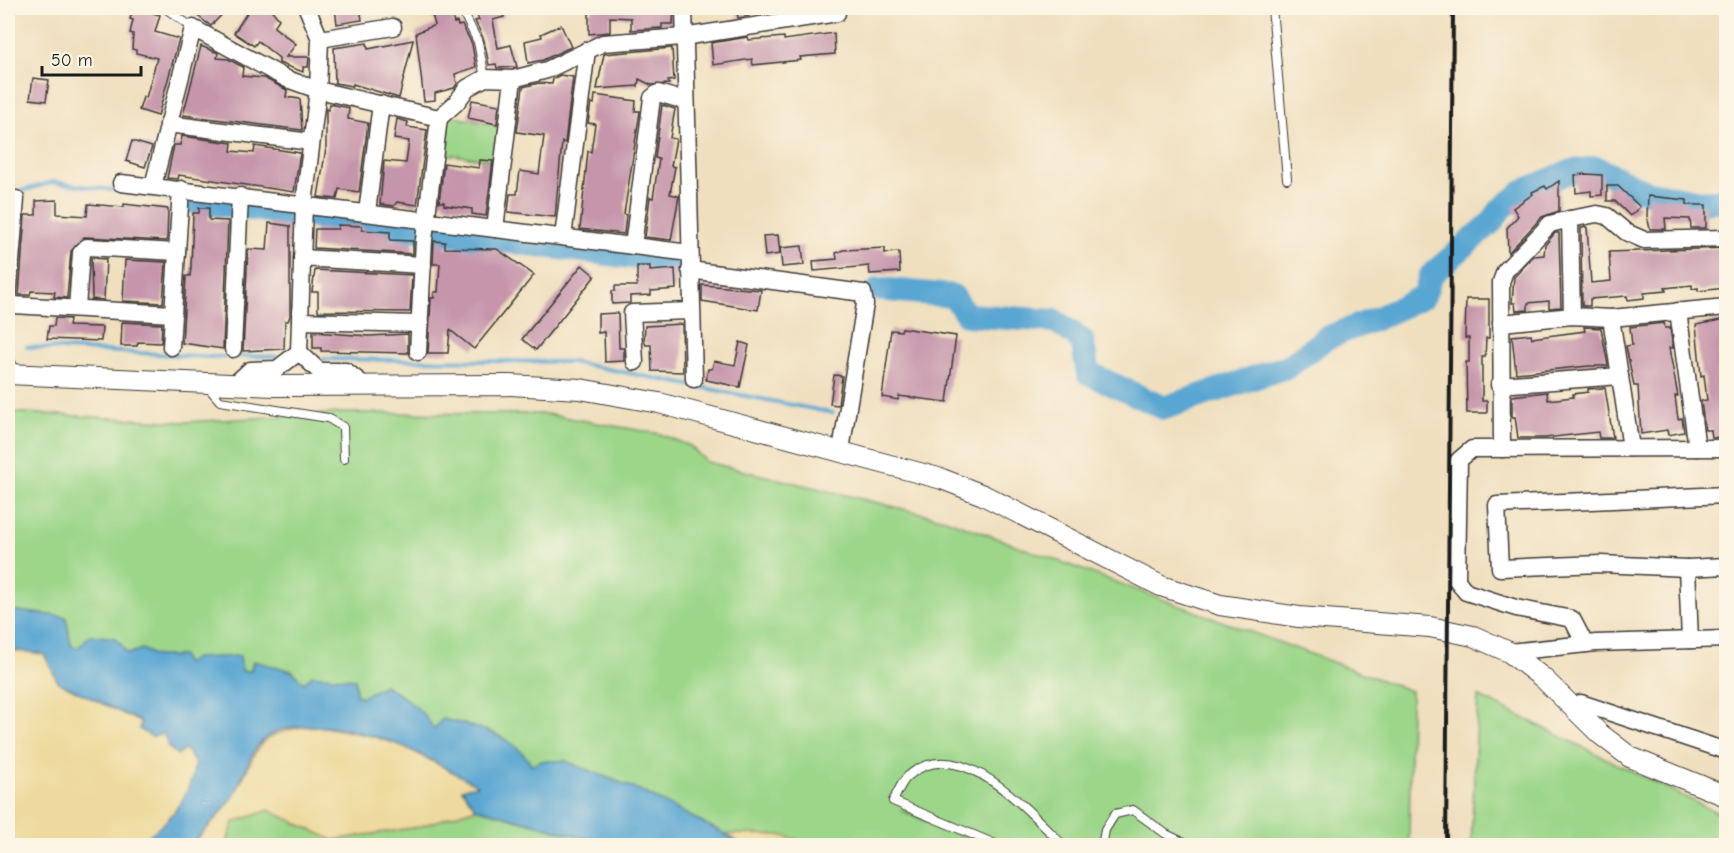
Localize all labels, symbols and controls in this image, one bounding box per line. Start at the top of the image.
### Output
scale bar [42,39,141,77]
text: 50 m [51,50,93,71]

